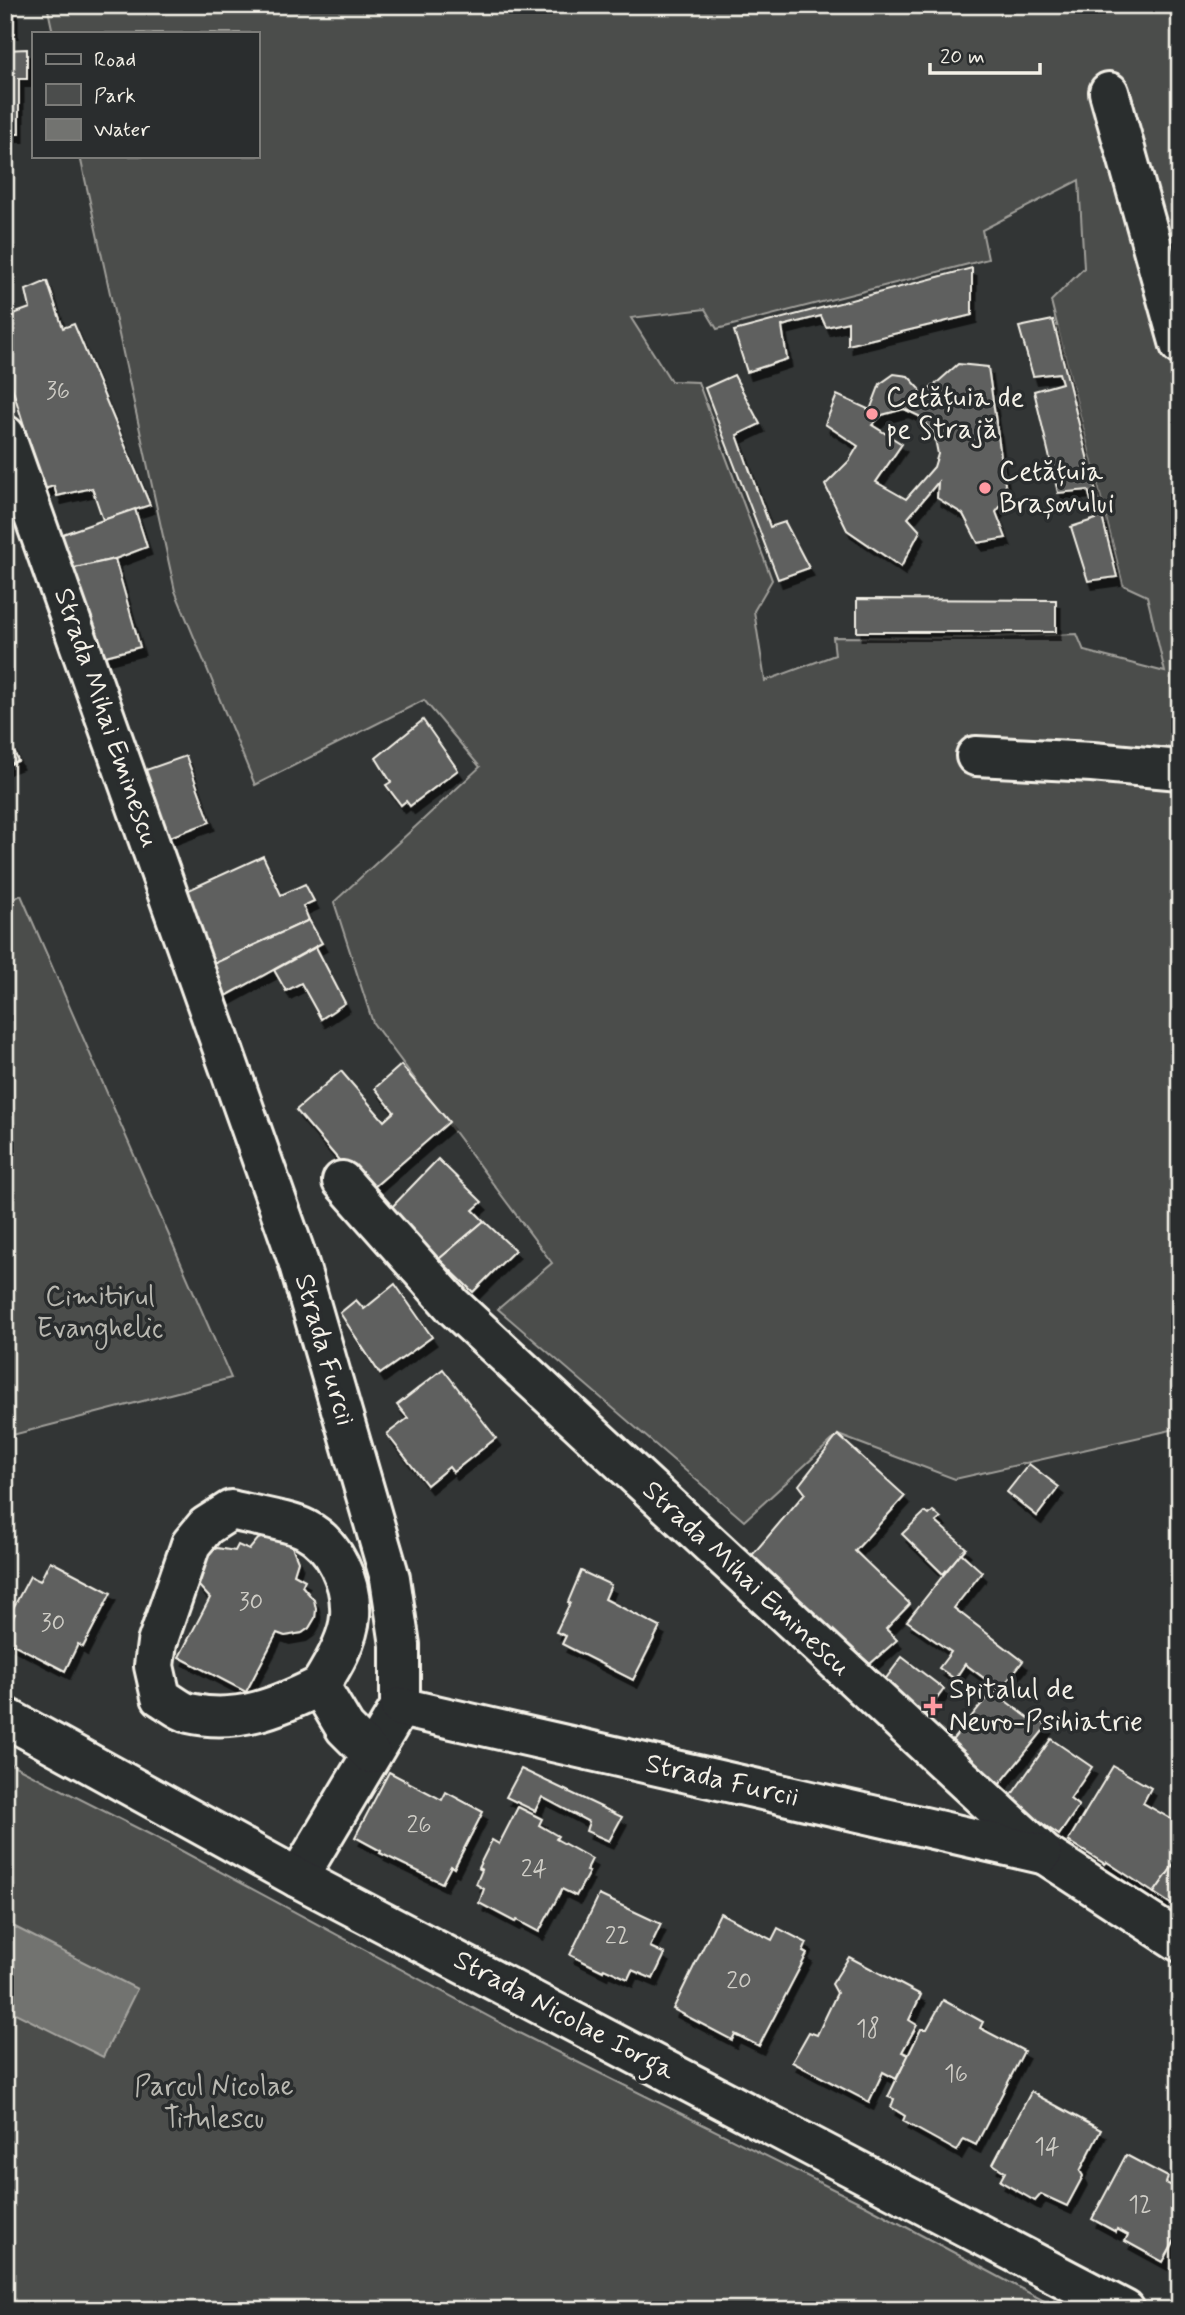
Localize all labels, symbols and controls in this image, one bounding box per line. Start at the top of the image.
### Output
legend [32,32,259,158]
scale bar [930,32,1040,76]
text: 20 m [940,43,985,71]
text: Road [94,46,136,74]
text: Park [94,82,136,110]
text: Water [94,116,150,144]
house number: 36 [46,376,70,407]
place label: Cetățuia de pe Strajă [886,380,1024,449]
marker: Cetățuia de pe Strajă [864,406,880,422]
place label: Cetățuia Brașovului [999,454,1114,523]
marker: Cetățuia Brașovului [977,480,993,496]
street label: Strada Mihai Eminescu [44,583,168,853]
street label: Strada Furcii [285,1270,363,1430]
park label: Cimitirul Evanghelic [36,1279,164,1350]
street label: Strada Mihai Eminescu [634,1473,858,1685]
house number: 30 [239,1587,263,1618]
house number: 30 [41,1608,65,1639]
place label: Spitalul de Neuro-Psihiatrie [949,1672,1143,1741]
marker: Spitalul de Neuro-Psihiatrie [923,1696,943,1716]
street label: Strada Furcii [642,1745,802,1817]
house number: 26 [406,1810,432,1841]
house number: 24 [521,1854,547,1885]
house number: 22 [605,1921,629,1952]
street label: Strada Nicolae Iorga [446,1942,681,2093]
house number: 20 [726,1966,752,1997]
house number: 18 [856,2014,880,2045]
house number: 16 [944,2059,968,2090]
park label: Parcul Nicolae Titulescu [134,2069,294,2138]
house number: 14 [1034,2132,1060,2163]
house number: 12 [1128,2190,1152,2221]

